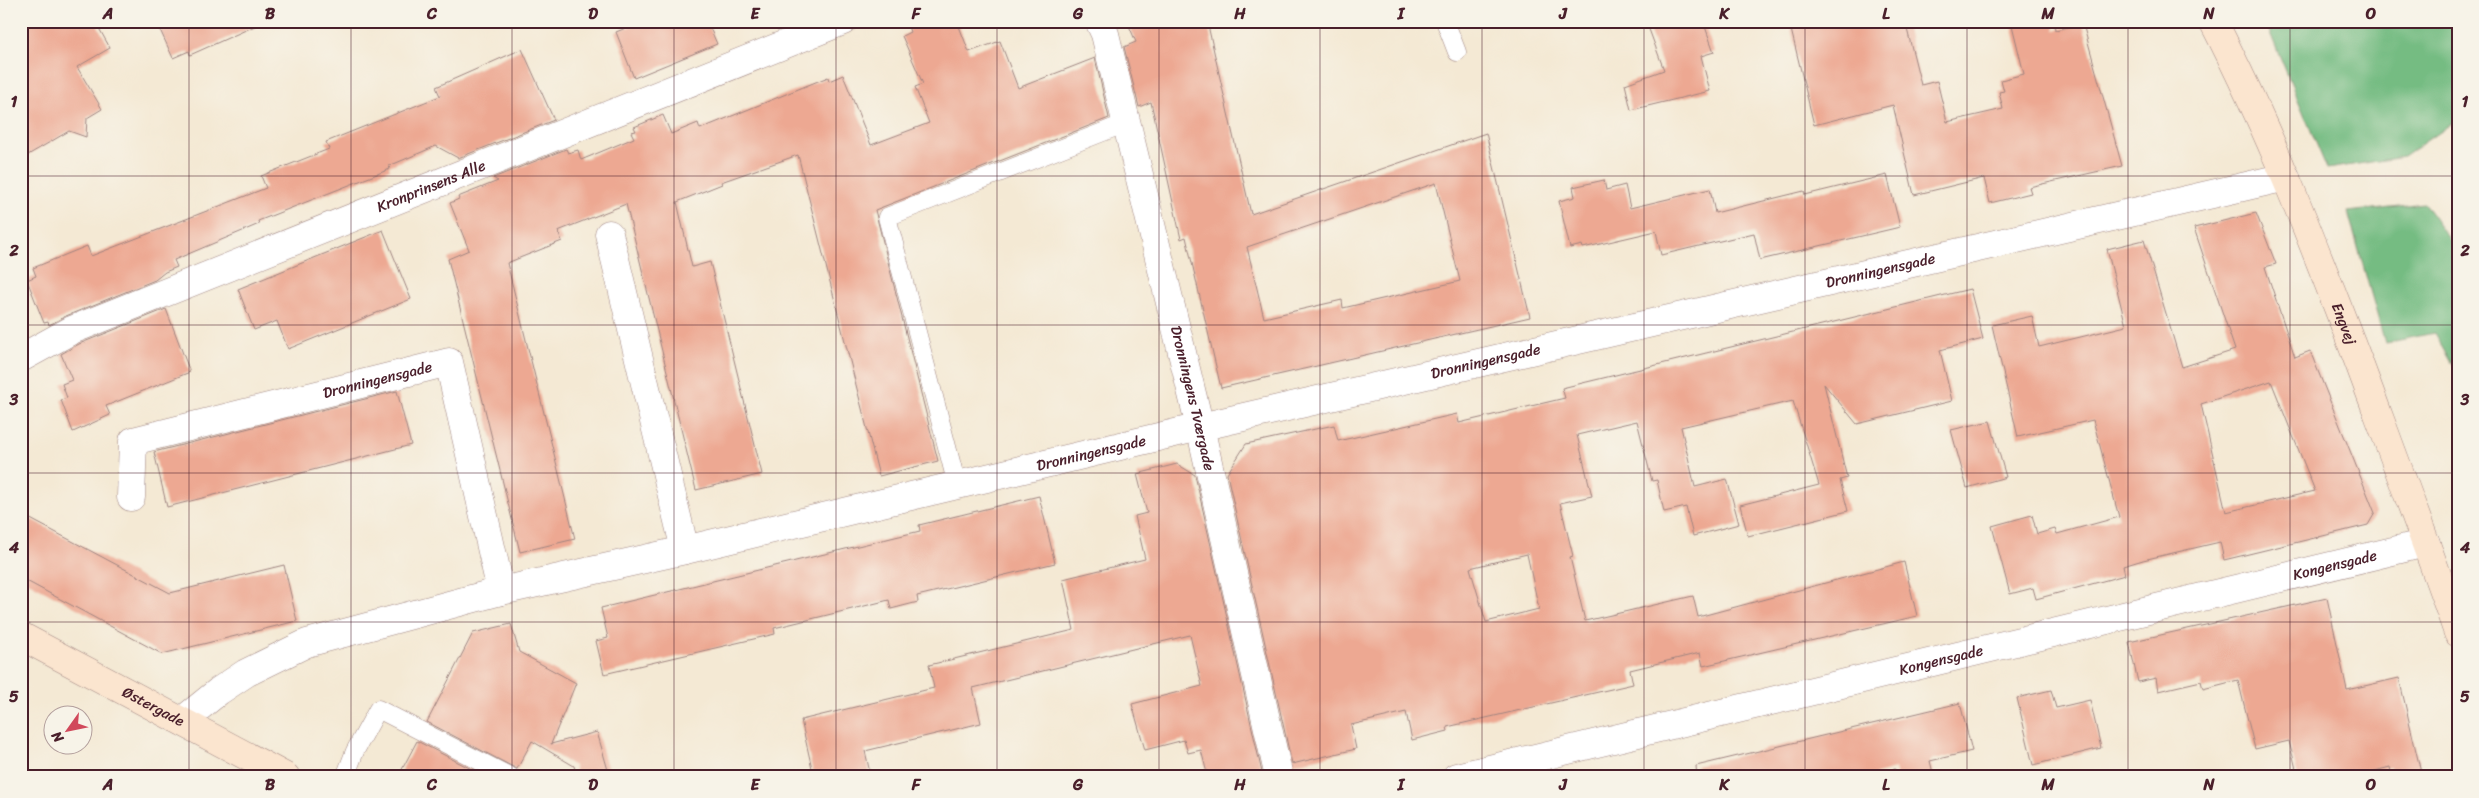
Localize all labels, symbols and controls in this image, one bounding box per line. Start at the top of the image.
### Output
text: A [102,0,113,28]
text: B [265,0,276,28]
text: C [426,0,438,28]
text: D [588,0,598,28]
text: E [751,0,761,28]
text: F [911,0,922,28]
text: G [1072,0,1084,28]
text: H [1233,0,1246,28]
text: I [1397,0,1406,28]
text: J [1558,0,1568,28]
text: K [1718,0,1730,28]
text: L [1882,0,1890,28]
text: M [2040,0,2055,28]
text: N [2202,0,2215,28]
text: O [2365,0,2377,28]
text: 1 [11,87,18,116]
text: 1 [2462,87,2469,116]
street label: Kronprinsens Alle [373,152,490,220]
text: 2 [8,236,19,265]
text: 2 [2459,236,2470,265]
street label: Dronningensgade [1823,245,1938,296]
street label: Engvej [2324,299,2364,349]
street label: Dronningens Tværgade [1163,323,1223,474]
street label: Dronningensgade [1428,336,1543,386]
street label: Dronningensgade [320,354,435,406]
text: 3 [9,385,19,414]
text: 3 [2460,385,2470,414]
street label: Dronningensgade [1034,427,1149,479]
text: 4 [8,533,19,562]
text: 4 [2459,533,2470,562]
street label: Kongensgade [2290,542,2380,588]
street label: Kongensgade [1896,637,1986,683]
street label: Østergade [118,679,189,734]
text: 5 [9,682,19,711]
text: 5 [2460,682,2470,711]
north arrow [42,706,92,756]
text: N [44,726,71,749]
text: A [102,770,113,798]
text: B [265,770,276,798]
text: C [426,770,438,798]
text: D [588,770,598,798]
text: E [751,770,761,798]
text: F [911,770,922,798]
text: G [1072,770,1084,798]
text: H [1233,770,1246,798]
text: I [1397,770,1406,798]
text: J [1558,770,1568,798]
text: K [1718,770,1730,798]
text: L [1882,770,1890,798]
text: M [2040,770,2055,798]
text: N [2202,770,2215,798]
text: O [2365,770,2377,798]

